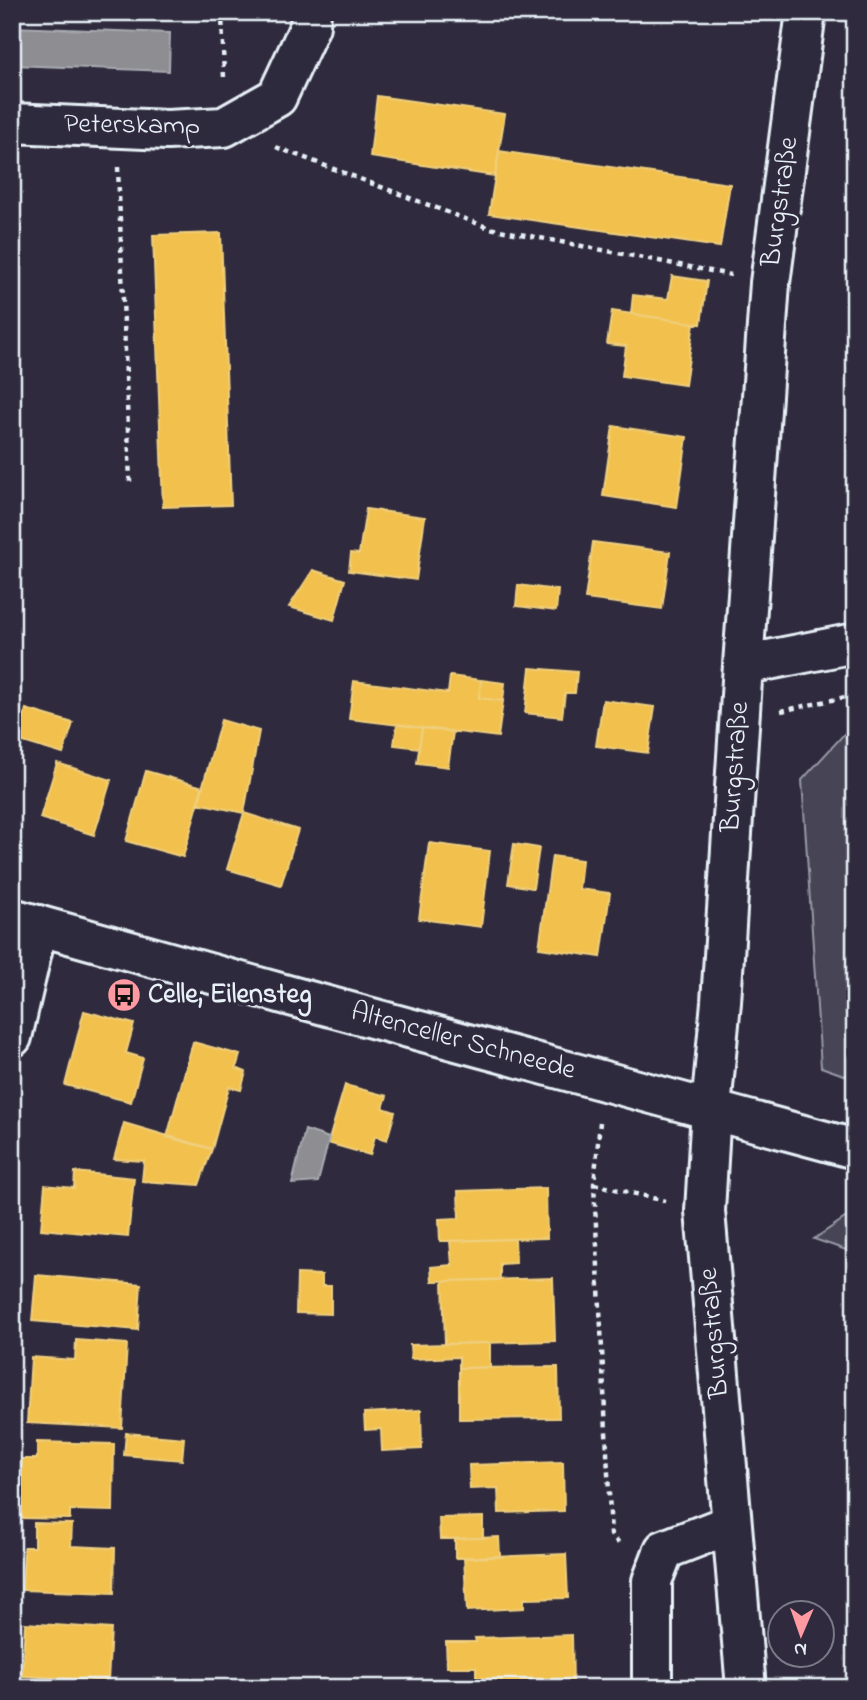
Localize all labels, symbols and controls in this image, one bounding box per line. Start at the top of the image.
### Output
street label: Peterskamp [63,104,201,148]
street label: Burgstraße [751,134,810,271]
street label: Burgstraße [711,700,761,835]
place label: Celle, Eilensteg [148,975,312,1017]
bus stop icon: Celle, Eilensteg [105,976,143,1014]
street label: Altenceller Schneede [346,992,580,1092]
street label: Burgstraße [689,1266,741,1401]
north arrow [766,1598,836,1668]
text: N [793,1635,807,1662]

